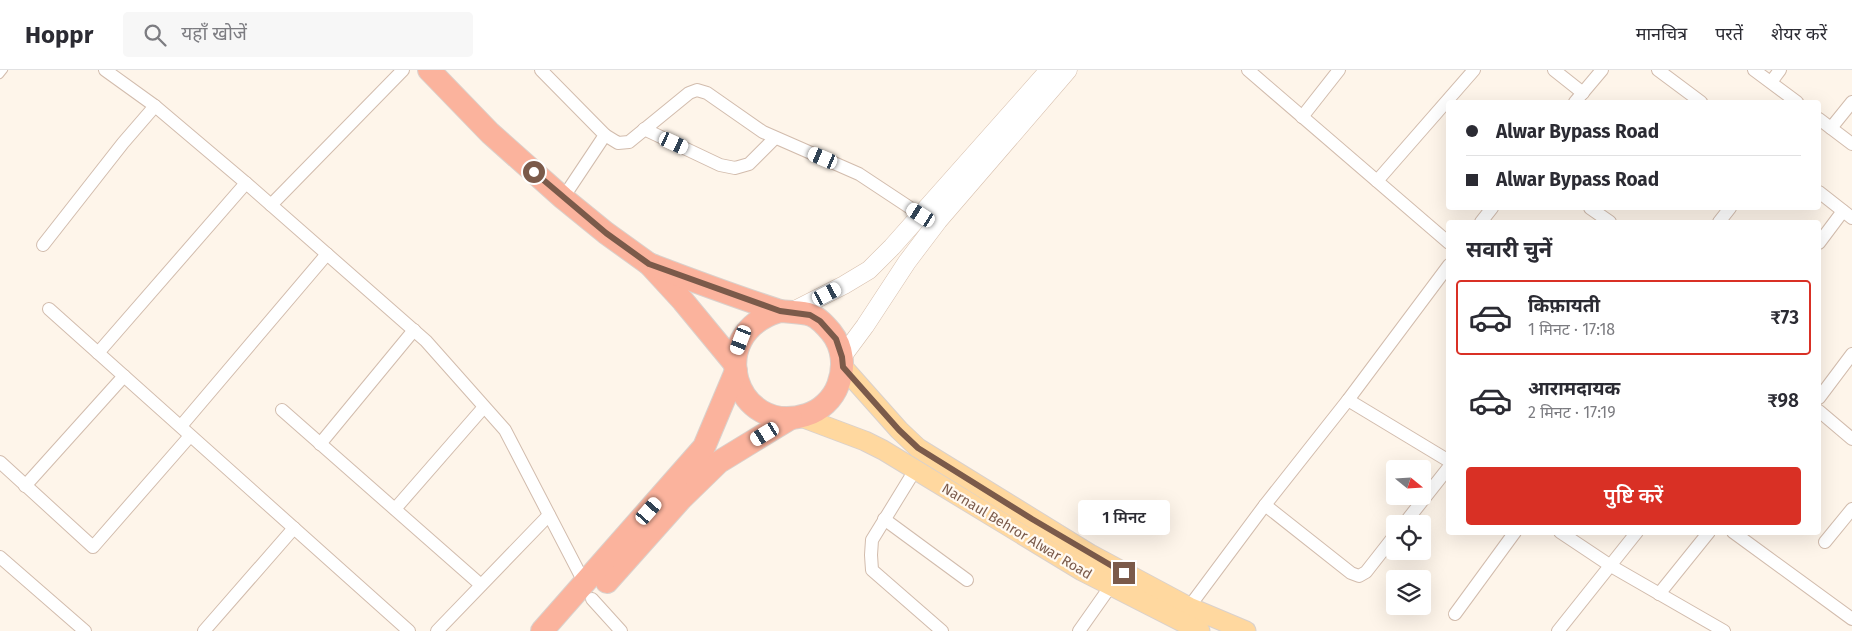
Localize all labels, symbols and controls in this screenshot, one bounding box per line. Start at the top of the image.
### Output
search box [123,12,473,57]
text: Hoppr [25,21,93,49]
icon: search [141,21,169,49]
text: यहाँ खोजें [181,22,247,45]
text: मानचित्र [1636,23,1687,45]
text: परतें [1715,23,1743,45]
text: शेयर करें [1771,23,1827,45]
text: Alwar Bypass Road [1496,120,1659,143]
car [657,130,690,156]
car [806,145,839,171]
route start [523,161,545,183]
text: Alwar Bypass Road [1496,168,1659,191]
car [904,201,937,229]
text: सवारी चुनें [1466,236,1552,263]
car [810,281,843,307]
text: किफ़ायती [1528,294,1600,317]
icon: car [1468,295,1513,340]
text: ₹73 [1770,306,1799,329]
text: 1 मिनट · 17:18 [1528,320,1615,339]
car [728,323,753,357]
text: आरामदायक [1528,377,1620,400]
icon: car [1468,378,1513,423]
text: ₹98 [1767,389,1799,412]
text: 2 मिनट · 17:19 [1528,403,1616,422]
car [748,420,781,448]
north arrow [1386,460,1431,505]
map controls [1386,460,1431,615]
button: पुष्टि करें [1466,467,1801,525]
street label: Narnaul Behror Alwar Road [939,480,1095,583]
car [633,495,664,527]
callout: 1 मिनट [1078,500,1170,536]
text: 1 मिनट [1102,508,1146,527]
button: locate [1386,515,1431,560]
route end [1113,562,1135,584]
button: layers [1386,570,1431,615]

